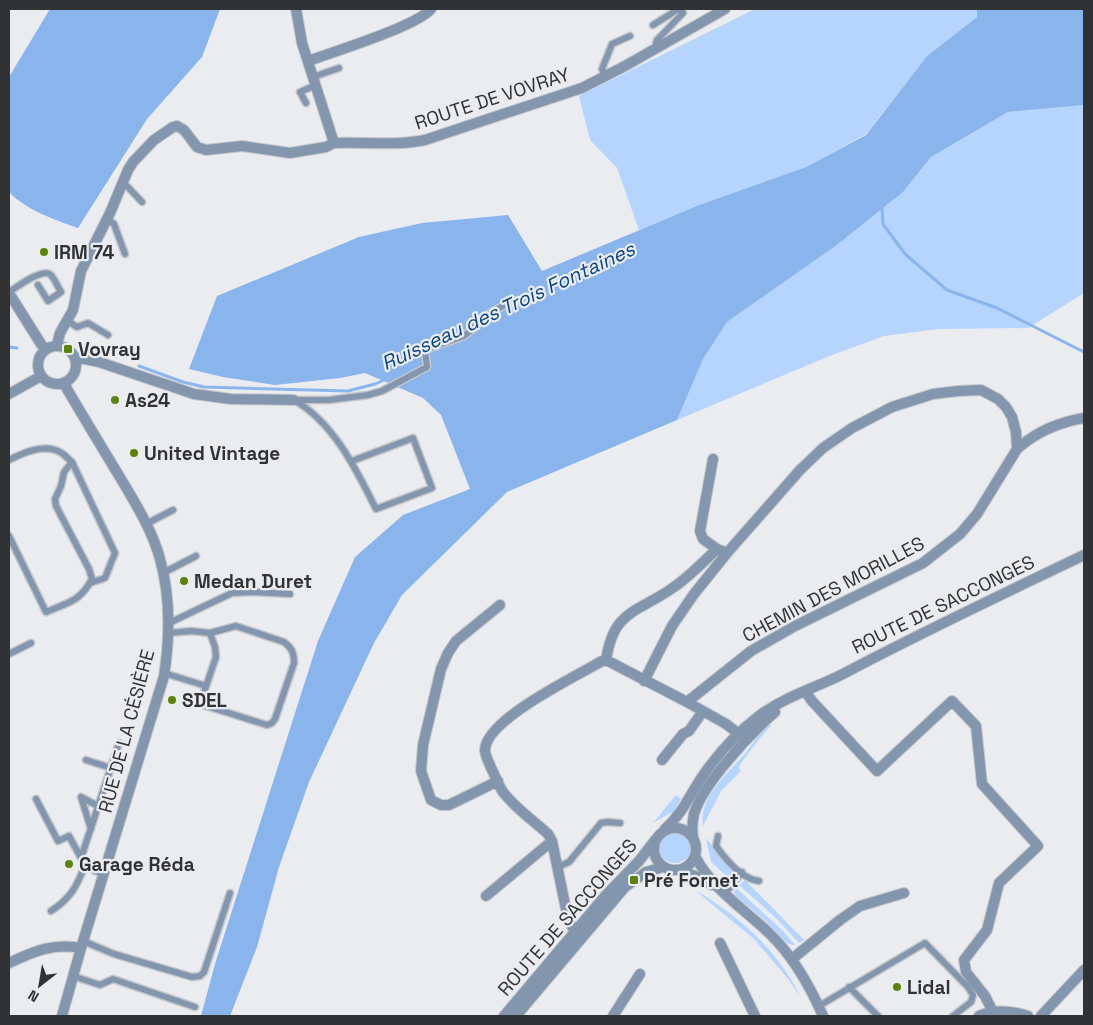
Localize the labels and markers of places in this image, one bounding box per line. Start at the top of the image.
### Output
place label: IRM 74 [54,240,114,265]
marker: IRM 74 [38,246,50,258]
place label: Vovray [78,337,141,362]
marker: Vovray [62,343,74,355]
place label: As24 [125,388,170,413]
marker: As24 [109,394,121,406]
place label: United Vintage [144,441,280,466]
marker: United Vintage [128,447,140,459]
place label: Medan Duret [194,569,312,594]
marker: Medan Duret [178,575,190,587]
place label: SDEL [182,688,227,713]
marker: SDEL [166,694,178,706]
place label: Garage Réda [79,852,195,877]
marker: Garage Réda [63,858,75,870]
place label: Pré Fornet [644,868,739,893]
marker: Pré Fornet [628,874,640,886]
place label: Lidal [907,975,951,1000]
marker: Lidal [891,981,903,993]

